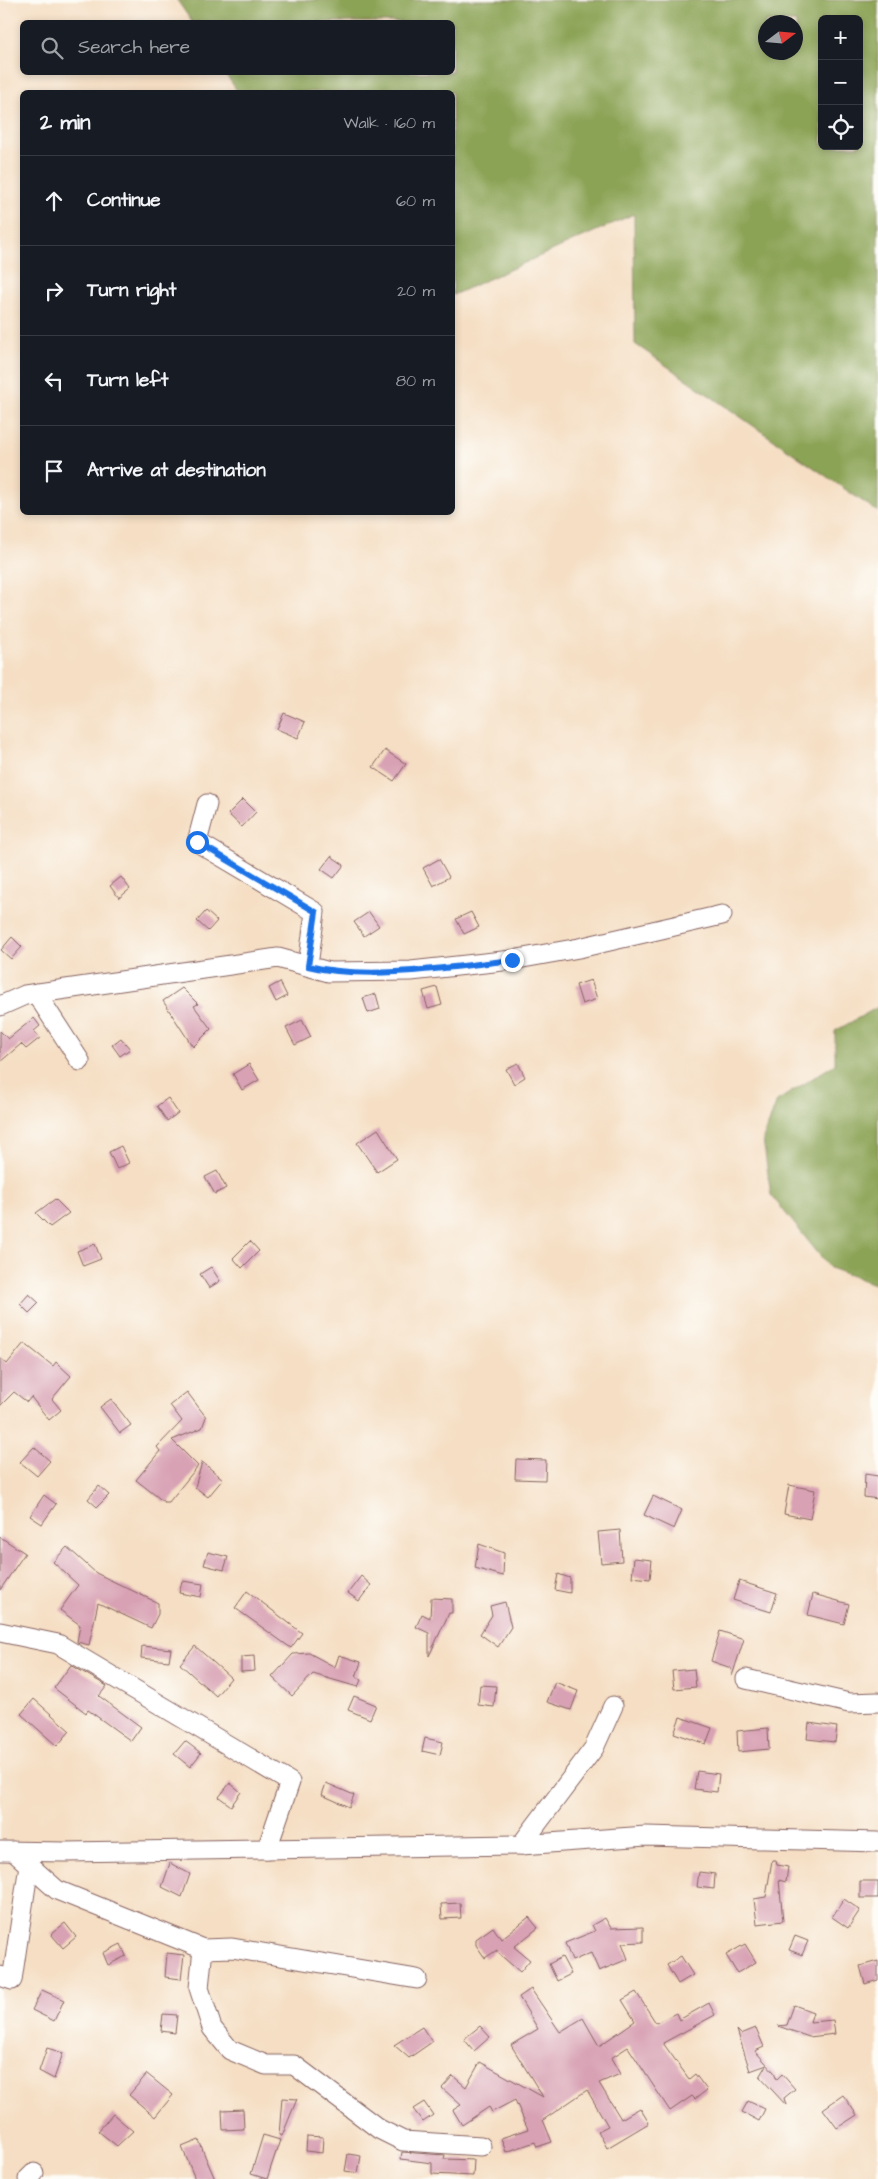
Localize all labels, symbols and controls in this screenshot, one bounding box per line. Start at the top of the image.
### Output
north arrow [758,15,803,60]
map controls [818,15,863,150]
button: + [818,15,863,60]
search box [20,20,455,75]
icon: search [38,34,66,62]
text: Search here [78,34,190,61]
button: − [818,60,863,105]
button: locate [818,105,863,150]
text: 2 min [40,108,90,137]
text: Walk · 160 m [343,112,435,134]
icon: ahead [40,187,68,215]
text: Continue [87,187,161,214]
text: 60 m [396,190,435,212]
icon: right [40,277,68,305]
text: Turn right [87,277,176,304]
text: 20 m [397,280,435,302]
icon: left [40,367,68,395]
text: Turn left [87,367,168,394]
text: 80 m [396,370,435,392]
icon: arrive [40,457,68,485]
text: Arrive at destination [87,457,266,484]
route start [186,831,209,854]
route end [501,949,524,972]

